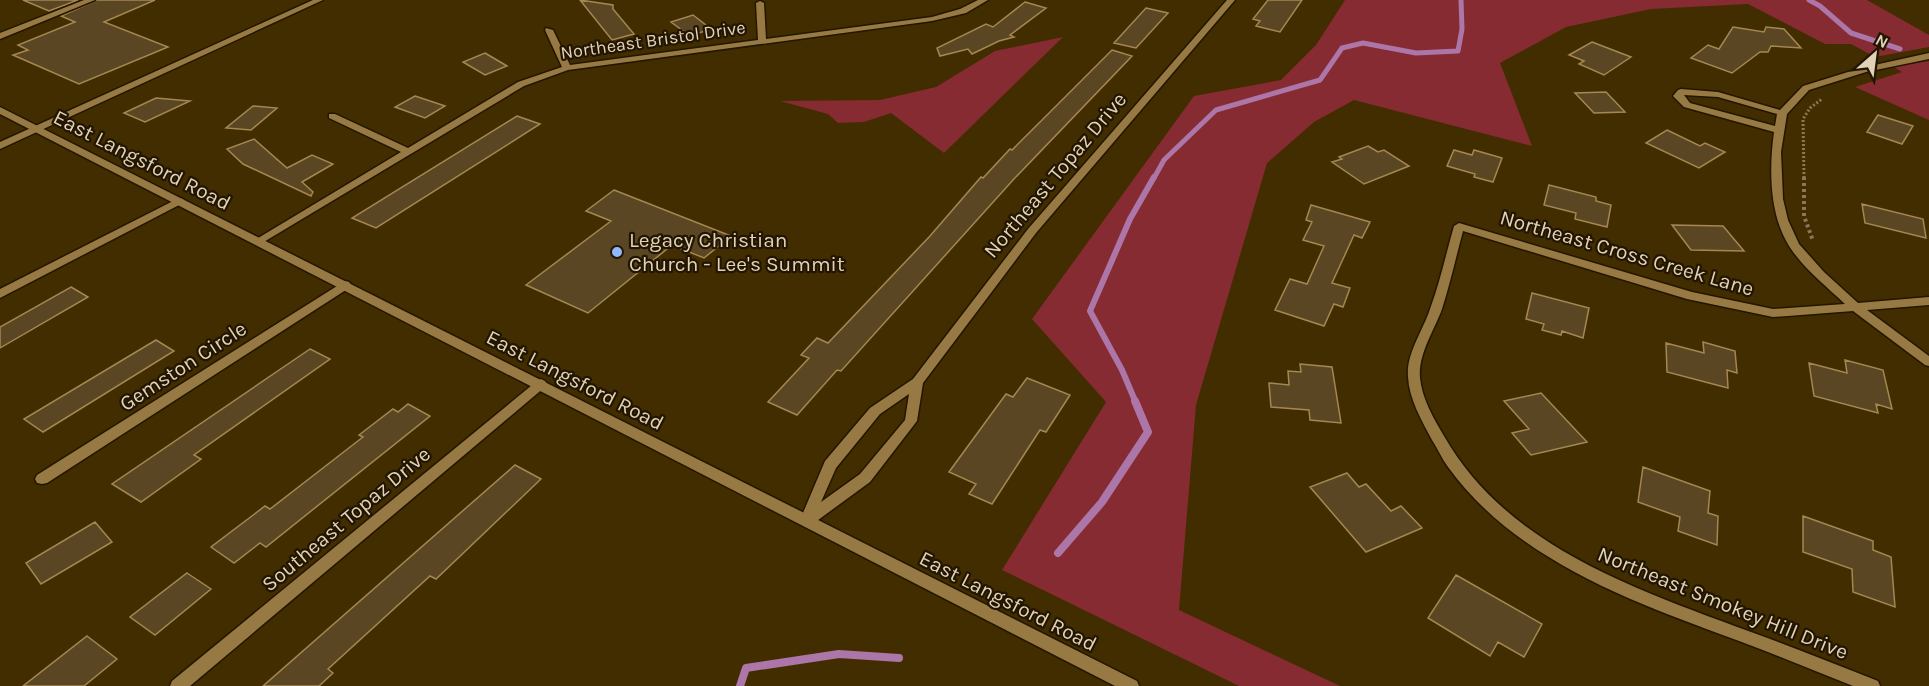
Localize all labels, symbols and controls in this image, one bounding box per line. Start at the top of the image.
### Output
street label: Northeast Bristol Drive [559,16,747,64]
north arrow [1845,24,1905,84]
text: N [1872,30,1891,52]
street label: Northeast Topaz Drive [979,87,1131,263]
street label: East Langsford Road [49,105,235,215]
street label: Northeast Cross Creek Lane [1497,205,1757,301]
place label: Legacy Christian Church - Lee's Summit [629,228,845,276]
marker: Legacy Christian Church - Lee's Summit [610,245,624,259]
street label: Gemston Circle [115,316,251,416]
street label: East Langsford Road [482,325,668,435]
street label: Southeast Topaz Drive [257,442,435,596]
street label: Northeast Smokey Hill Drive [1594,542,1852,664]
street label: East Langsford Road [915,546,1101,656]

